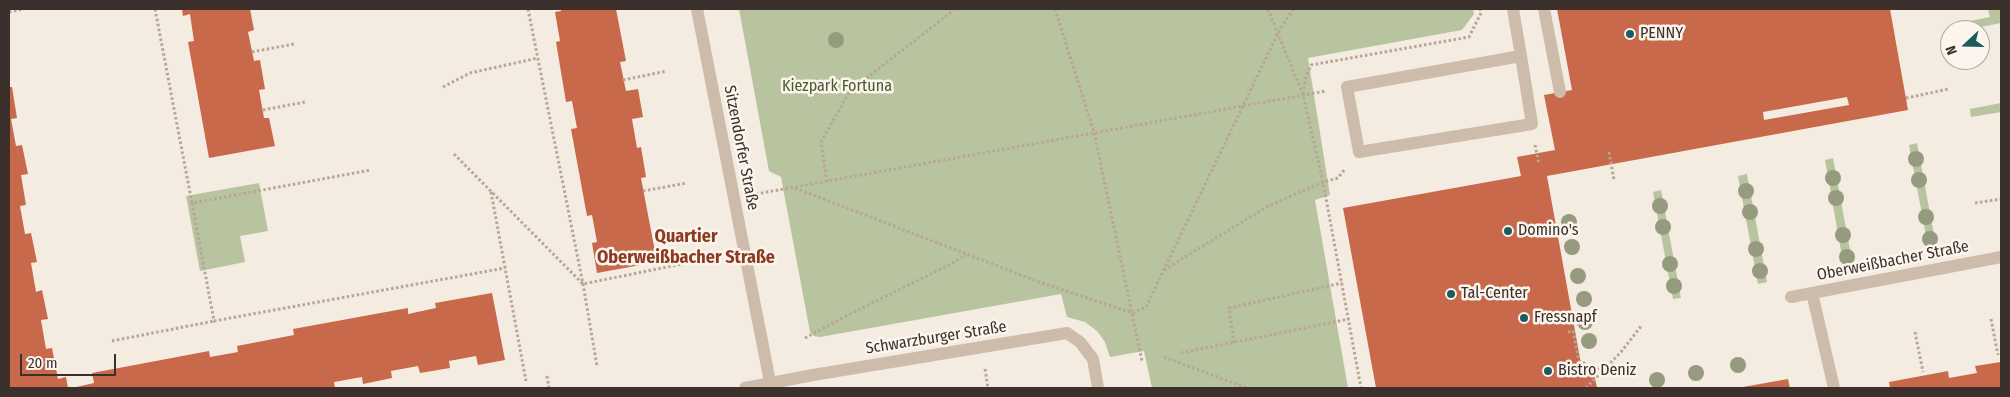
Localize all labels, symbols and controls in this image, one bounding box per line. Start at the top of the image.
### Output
north arrow [1940,20,1990,70]
place label: PENNY [1640,24,1683,44]
marker: PENNY [1624,28,1636,40]
text: N [1942,43,1961,57]
park label: Kiezpark Fortuna [782,77,892,97]
street label: Sitzendorfer Straße [719,84,763,212]
place label: Domino's [1518,221,1579,241]
marker: Domino's [1502,225,1514,237]
district label: Quartier Oberweißbacher Straße [597,226,775,268]
street label: Oberweißbacher Straße [1815,237,1971,285]
place label: Tal-Center [1461,284,1528,304]
marker: Tal-Center [1445,288,1457,300]
place label: Fressnapf [1534,308,1597,328]
marker: Fressnapf [1518,312,1530,324]
street label: Schwarzburger Straße [864,317,1008,359]
scale bar [22,344,119,376]
text: 20 m [28,354,58,372]
place label: Bistro Deniz [1558,361,1636,381]
marker: Bistro Deniz [1542,365,1554,377]

